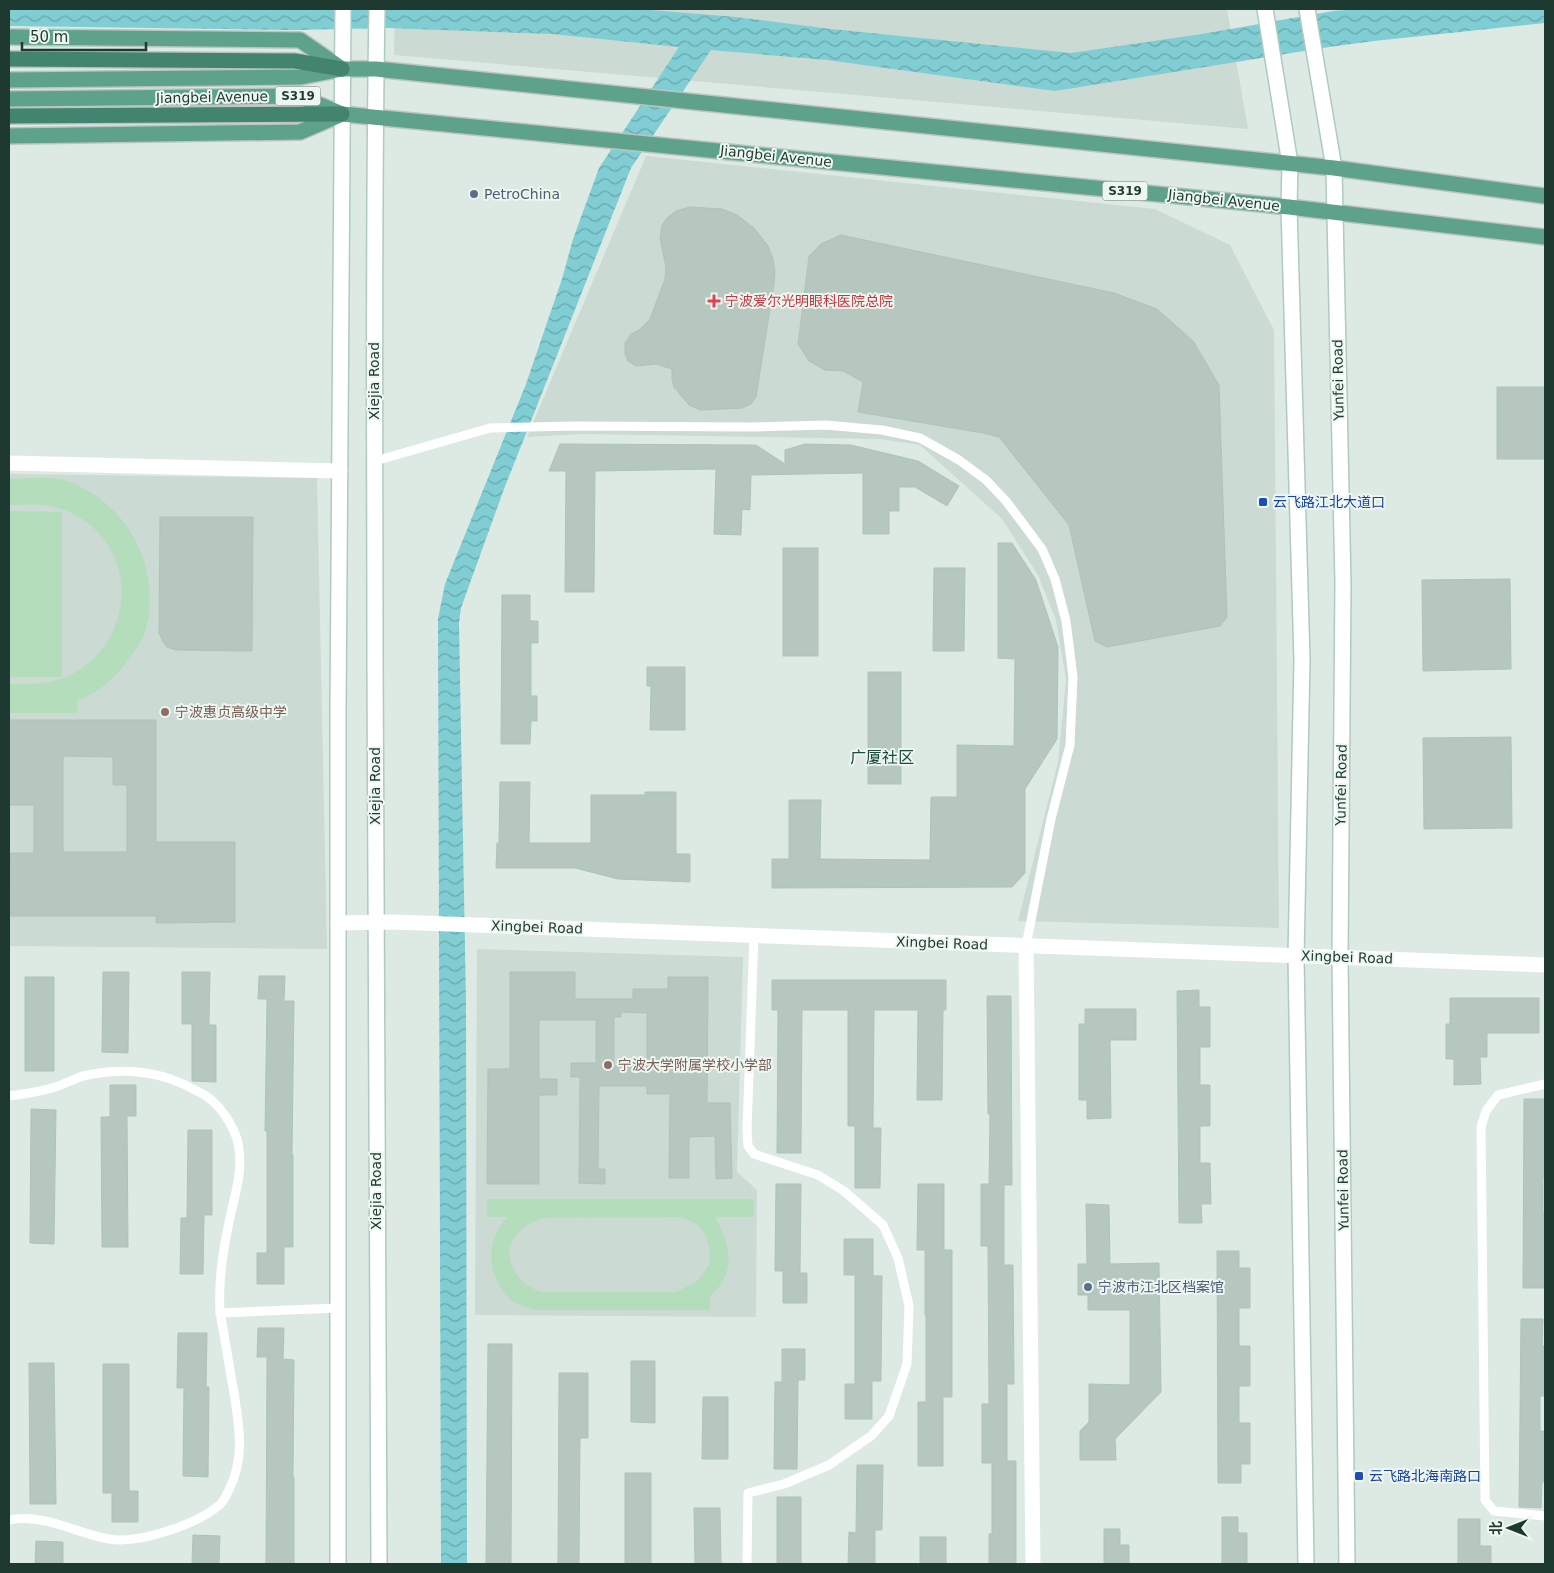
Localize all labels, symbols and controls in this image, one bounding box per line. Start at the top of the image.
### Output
scale bar [22,20,146,52]
text: 50 m [30,28,68,46]
road number: S319 [276,86,320,105]
street label: Jiangbei Avenue [155,88,268,106]
street label: Jiangbei Avenue [718,142,833,170]
road number: S319 [1102,182,1148,200]
place label: PetroChina [484,186,560,202]
street label: Jiangbei Avenue [1166,186,1281,214]
marker: PetroChina [468,188,480,200]
place label: 宁波爱尔光明眼科医院总院 [725,293,893,309]
marker: 宁波爱尔光明眼科医院总院 [707,294,721,308]
street label: Yunfei Road [1329,339,1347,422]
street label: Xiejia Road [366,342,382,420]
place label: 云飞路江北大道口 [1273,494,1385,510]
marker: 云飞路江北大道口 [1257,496,1269,508]
place label: 宁波惠贞高级中学 [175,704,287,720]
marker: 宁波惠贞高级中学 [159,706,171,718]
street label: Yunfei Road [1332,744,1350,827]
street label: Xiejia Road [367,747,383,825]
district label: 广厦社区 [850,748,914,767]
street label: Xingbei Road [491,917,583,937]
street label: Xingbei Road [896,933,988,953]
street label: Xingbei Road [1301,947,1393,967]
place label: 宁波大学附属学校小学部 [618,1057,772,1073]
marker: 宁波大学附属学校小学部 [602,1059,614,1071]
street label: Yunfei Road [1334,1149,1352,1232]
street label: Xiejia Road [368,1152,384,1230]
place label: 宁波市江北区档案馆 [1098,1279,1224,1295]
marker: 宁波市江北区档案馆 [1082,1281,1094,1293]
place label: 云飞路北海南路口 [1369,1468,1481,1484]
marker: 云飞路北海南路口 [1353,1470,1365,1482]
north arrow [1484,1503,1534,1553]
text: 北 [1488,1521,1504,1535]

